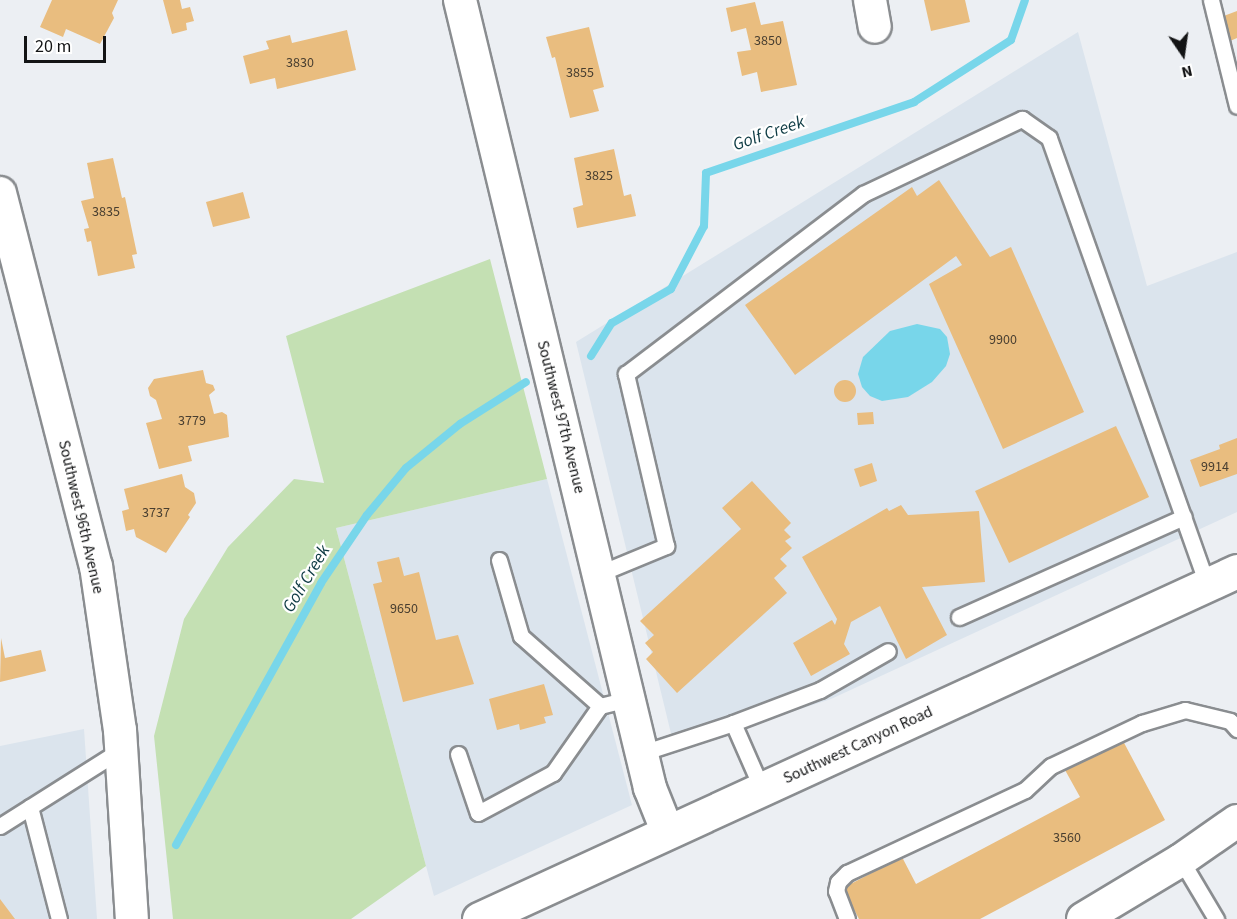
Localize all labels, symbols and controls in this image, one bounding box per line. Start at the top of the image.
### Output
scale bar [27,24,110,62]
north arrow [1153,24,1213,84]
house number: 3850 [754,33,782,49]
text: 20 m [35,34,71,59]
house number: 3830 [286,55,314,71]
text: N [1179,60,1195,83]
house number: 3855 [566,65,594,81]
water label: Golf Creek [730,112,808,156]
house number: 3825 [585,168,613,184]
house number: 3835 [92,204,120,220]
house number: 9900 [989,332,1017,348]
street label: Southwest 97th Avenue [533,339,589,495]
house number: 3779 [178,413,206,429]
street label: Southwest 96th Avenue [54,438,108,596]
house number: 9914 [1201,459,1229,475]
house number: 3737 [142,505,170,521]
water label: Golf Creek [279,541,335,617]
house number: 9650 [390,601,418,617]
street label: Southwest Canyon Road [780,702,936,788]
house number: 3560 [1053,830,1081,846]

